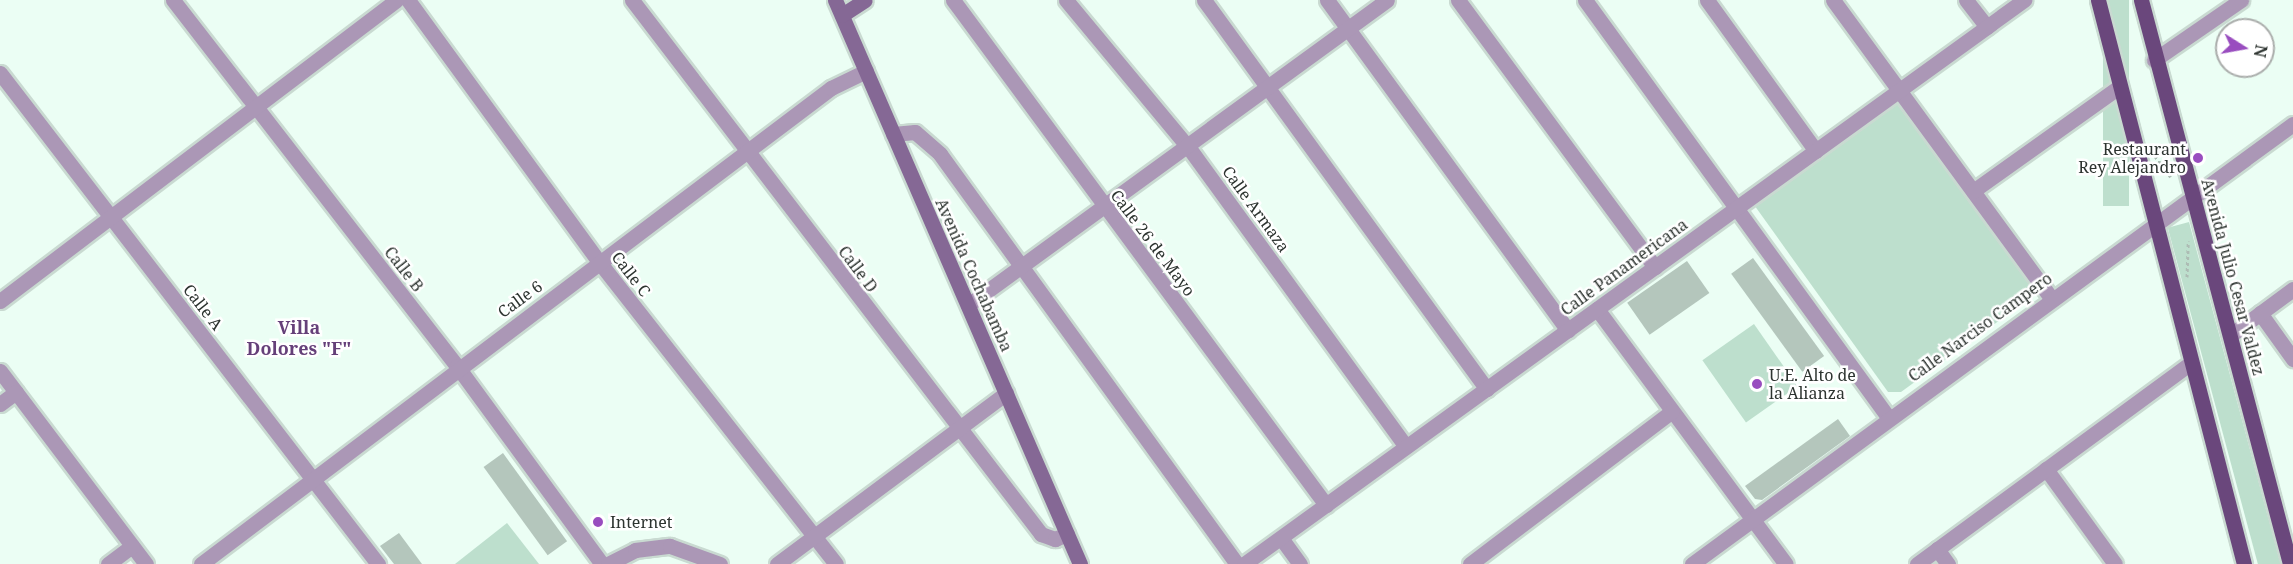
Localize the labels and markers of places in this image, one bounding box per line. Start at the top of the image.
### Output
place label: Restaurant Rey Alejandro [2078,139,2186,177]
marker: Restaurant Rey Alejandro [2191,151,2205,165]
place label: U.E. Alto de la Alianza [1769,365,1856,403]
marker: U.E. Alto de la Alianza [1750,377,1764,391]
place label: Internet [610,512,672,532]
marker: Internet [591,515,605,529]

